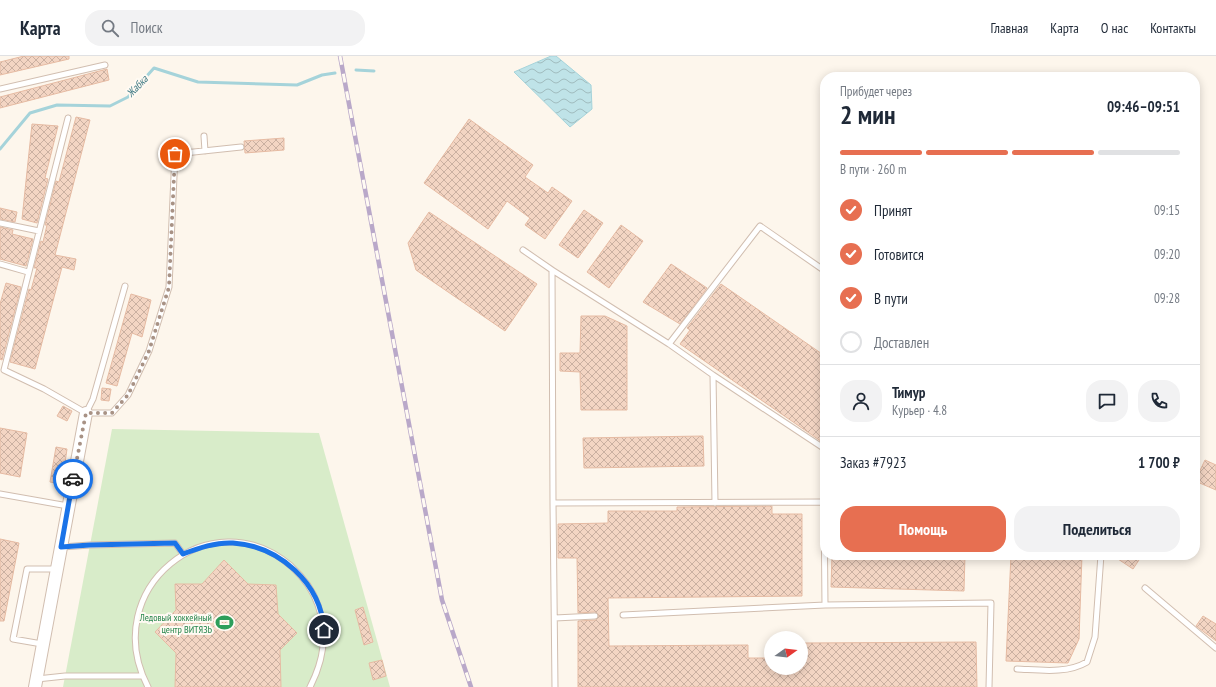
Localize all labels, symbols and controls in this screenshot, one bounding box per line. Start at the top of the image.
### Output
search box [85,10,365,46]
text: Карта [20,16,61,40]
icon: search [99,17,121,39]
text: Поиск [131,18,163,37]
text: Главная [990,19,1028,37]
text: Карта [1050,19,1079,37]
text: О нас [1101,19,1128,37]
text: Контакты [1150,19,1196,37]
water label: Жабка [123,72,151,101]
text: Прибудет через [840,83,912,100]
text: 09:46–09:51 [1107,97,1180,116]
text: 2 мин [840,98,895,131]
pin [158,137,192,171]
icon: bag [164,143,186,165]
text: В пути · 260 m [840,161,906,178]
icon: check [840,199,862,221]
text: Принят [874,201,912,220]
text: 09:15 [1154,202,1180,219]
icon: check [840,243,862,265]
text: Готовится [874,245,924,264]
text: 09:20 [1154,246,1180,263]
icon: check [840,287,862,309]
text: В пути [874,289,908,308]
text: 09:28 [1154,290,1180,307]
text: Доставлен [874,333,929,352]
button: person [840,380,882,422]
button: chat [1086,380,1128,422]
button: phone [1138,380,1180,422]
text: Тимур [892,383,925,402]
text: Курьер · 4.8 [892,402,947,419]
text: Заказ #7923 [840,453,907,472]
text: 1 700 ₽ [1138,453,1180,472]
courier [53,459,93,499]
icon: car [62,468,84,490]
button: Помощь [840,506,1006,552]
button: Поделиться [1014,506,1180,552]
place label: Ледовый хоккейный центр ВИТЯЗЬ [139,611,213,636]
sports icon: Ледовый хоккейный центр ВИТЯЗЬ [215,613,235,633]
pin [307,613,341,647]
icon: home [313,619,335,641]
north arrow [764,631,808,675]
map controls [764,631,808,675]

